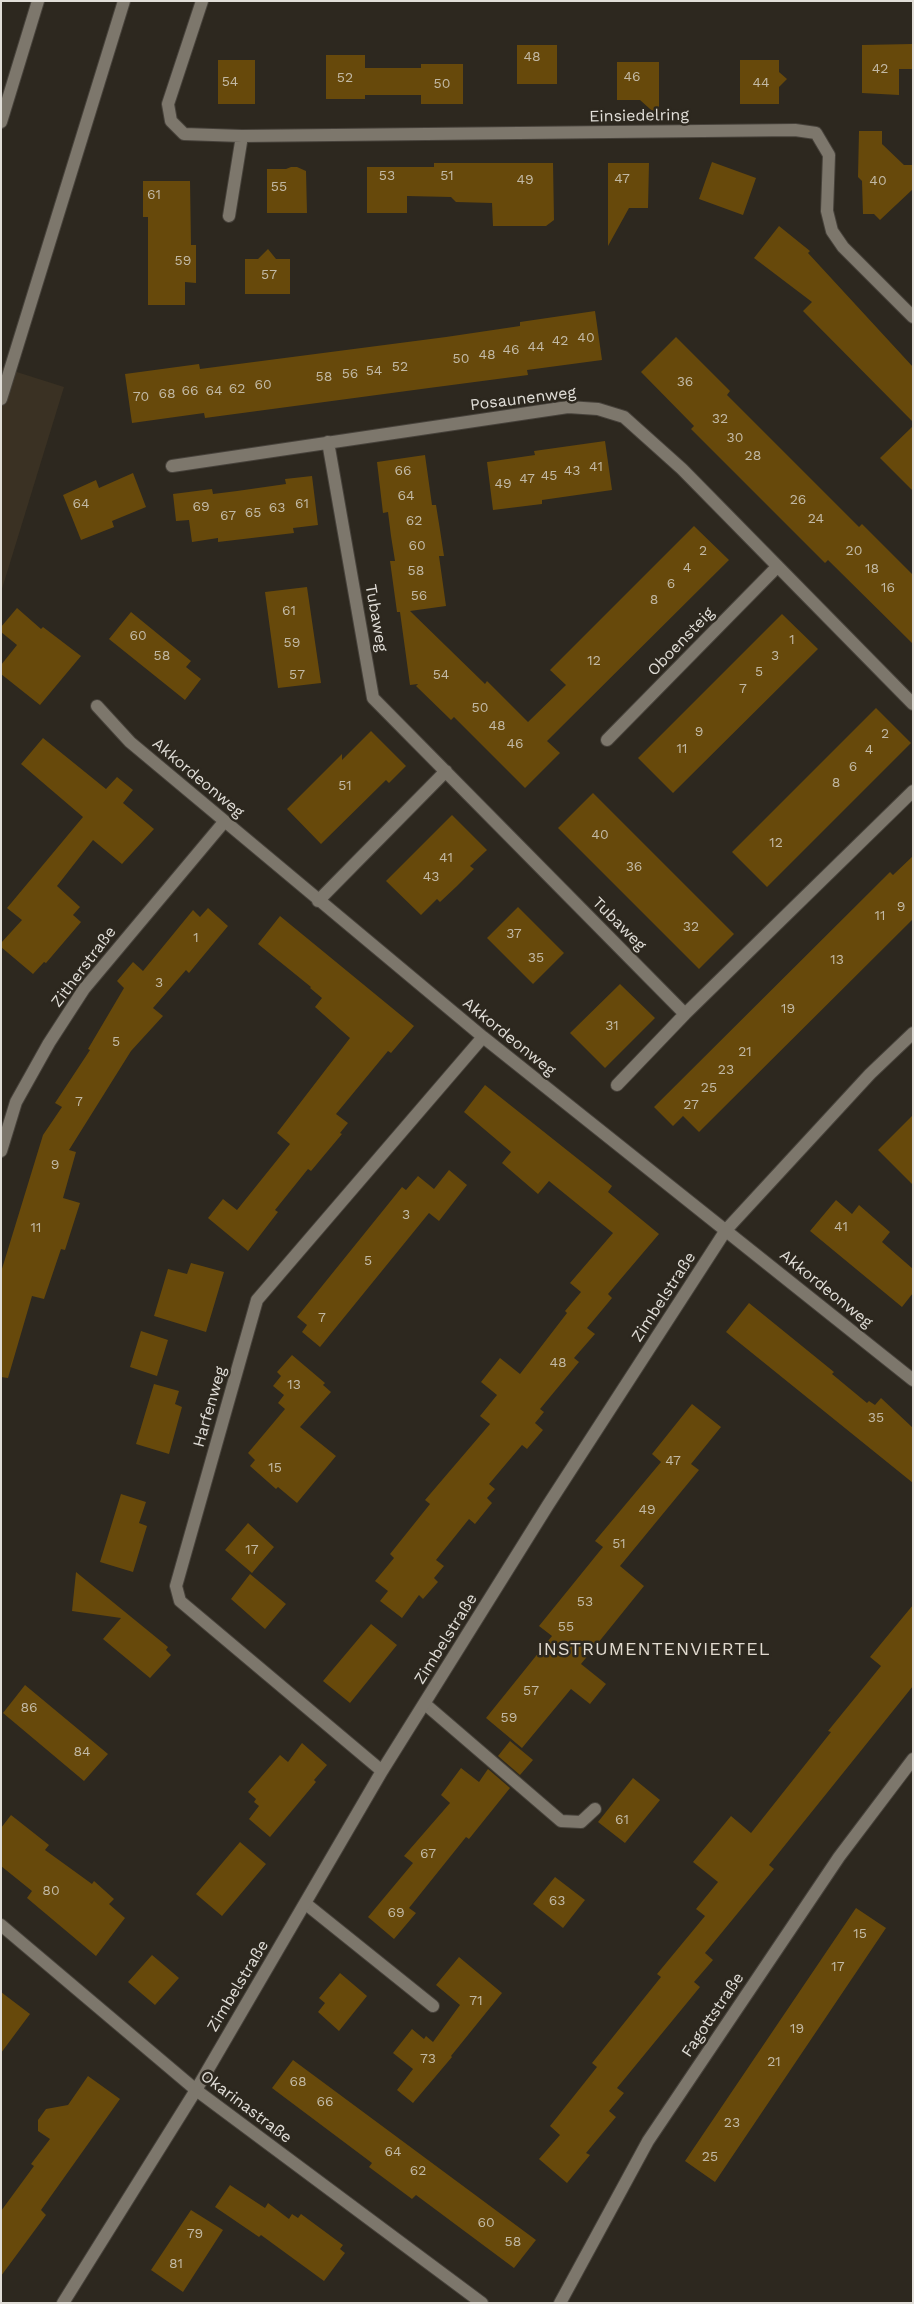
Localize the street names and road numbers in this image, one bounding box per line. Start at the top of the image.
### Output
street label: Einsiedelring [589,106,689,126]
street label: Posaunenweg [469,383,577,415]
street label: Tubaweg [361,583,391,653]
street label: Oboensteig [644,604,718,680]
street label: Akkordeonweg [148,734,248,822]
street label: Tubaweg [588,893,650,955]
street label: Zitherstraße [47,923,121,1011]
street label: Akkordeonweg [459,994,559,1080]
street label: Akkordeonweg [776,1246,876,1332]
street label: Zimbelstraße [628,1248,700,1346]
street label: Harfenweg [189,1364,231,1450]
street label: Zimbelstraße [410,1590,482,1688]
street label: Zimbelstraße [203,1937,273,2035]
street label: Fagottstraße [678,1969,748,2061]
street label: Okarinastraße [197,2066,295,2148]

